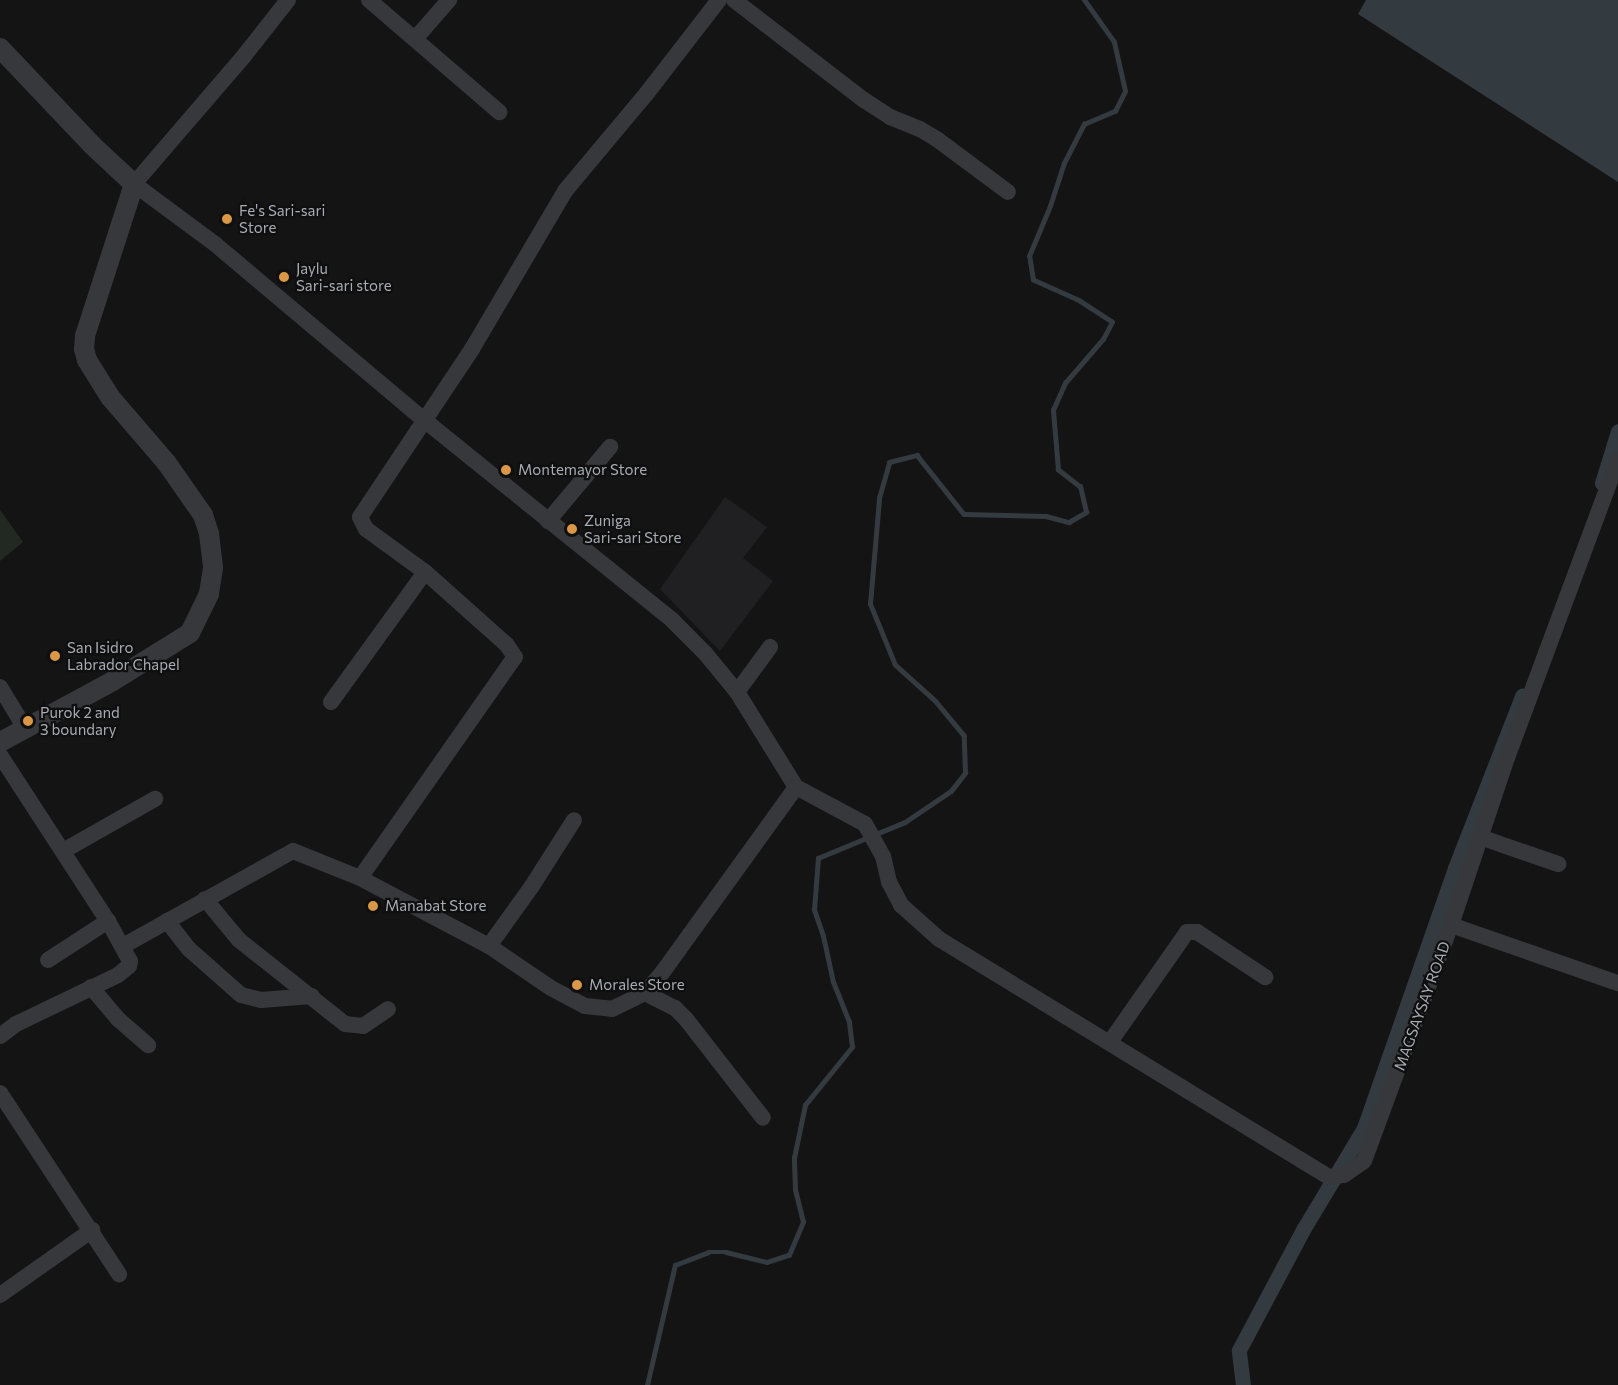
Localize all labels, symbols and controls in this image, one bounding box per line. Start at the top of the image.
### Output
place label: Fe's Sari-sari Store [239,201,325,236]
marker: Fe's Sari-sari Store [220,212,234,226]
place label: Jaylu Sari-sari store [296,259,392,294]
marker: Jaylu Sari-sari store [277,270,291,284]
place label: Montemayor Store [518,461,647,479]
marker: Montemayor Store [499,463,513,477]
place label: Zuniga Sari-sari Store [584,511,682,546]
marker: Zuniga Sari-sari Store [565,522,579,536]
place label: San Isidro Labrador Chapel [67,638,180,673]
marker: San Isidro Labrador Chapel [48,649,62,663]
place label: Purok 2 and 3 boundary [40,703,120,738]
marker: Purok 2 and 3 boundary [21,714,35,728]
place label: Manabat Store [385,897,487,915]
marker: Manabat Store [366,899,380,913]
street label: MAGSAYSAY ROAD [1390,939,1454,1073]
place label: Morales Store [589,976,685,994]
marker: Morales Store [570,978,584,992]

